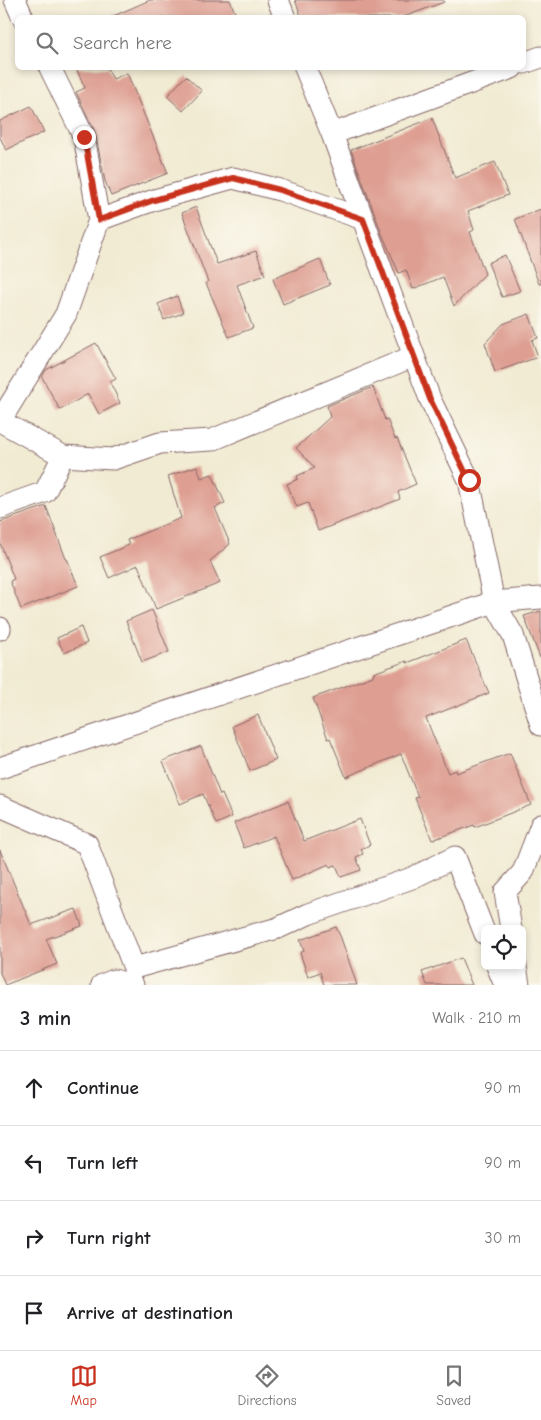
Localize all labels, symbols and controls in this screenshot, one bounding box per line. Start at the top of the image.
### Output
search box [15,15,526,70]
icon: search [33,29,61,57]
text: Search here [73,32,172,54]
route end [73,126,96,149]
route start [458,469,481,492]
map controls [481,925,526,970]
button: locate [481,925,526,970]
text: 3 min [20,1006,71,1030]
text: Walk · 210 m [432,1009,521,1027]
icon: ahead [20,1074,48,1102]
text: Continue [67,1077,139,1099]
text: 90 m [484,1079,521,1097]
icon: left [20,1149,48,1177]
text: Turn left [67,1152,138,1174]
text: 90 m [484,1154,521,1172]
icon: right [20,1224,48,1252]
text: Turn right [67,1227,151,1249]
text: 30 m [485,1229,521,1247]
icon: arrive [20,1299,48,1327]
text: Arrive at destination [67,1302,233,1324]
tab: Map [70,1362,98,1409]
tab: Directions [237,1362,297,1409]
tab: Saved [436,1362,471,1409]

